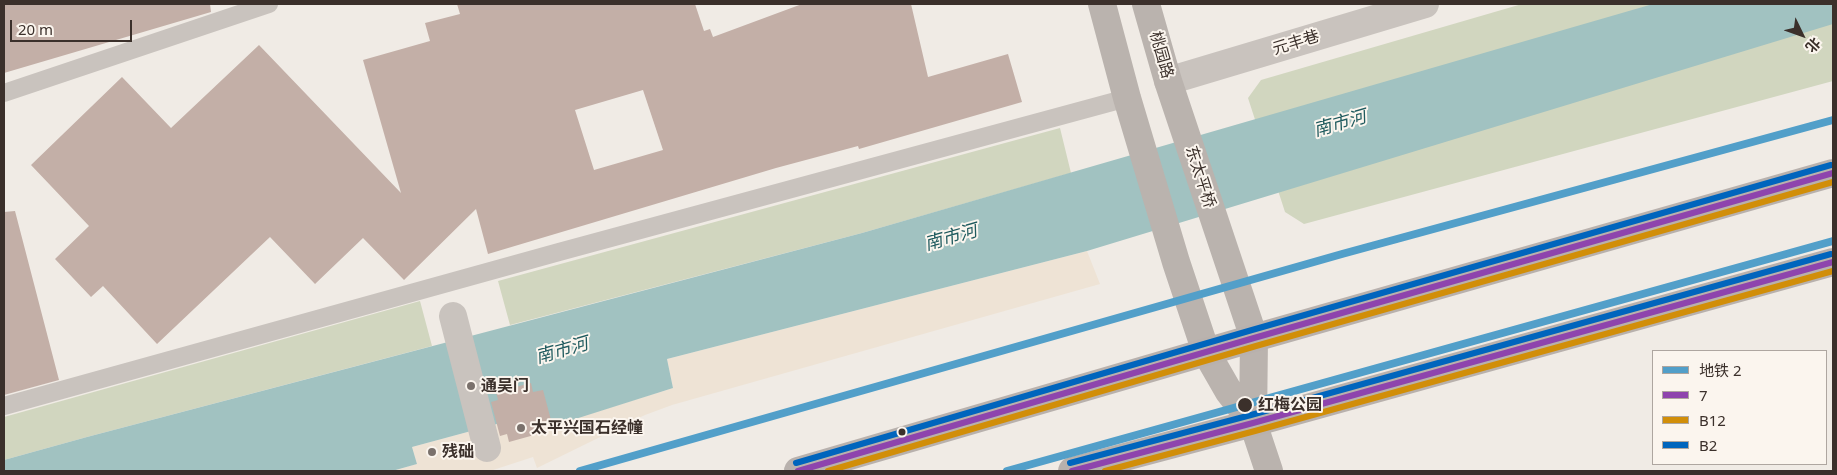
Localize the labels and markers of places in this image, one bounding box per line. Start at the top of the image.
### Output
place label: 通吴门 [481,376,529,396]
marker: 通吴门 [465,380,477,392]
place label: 红梅公园 [1258,395,1322,415]
marker: 红梅公园 [1236,396,1254,414]
place label: 太平兴国石经幢 [531,418,643,438]
marker: 太平兴国石经幢 [515,422,527,434]
unlabelled marker [897,427,907,437]
place label: 残础 [442,442,474,462]
marker: 残础 [426,446,438,458]

